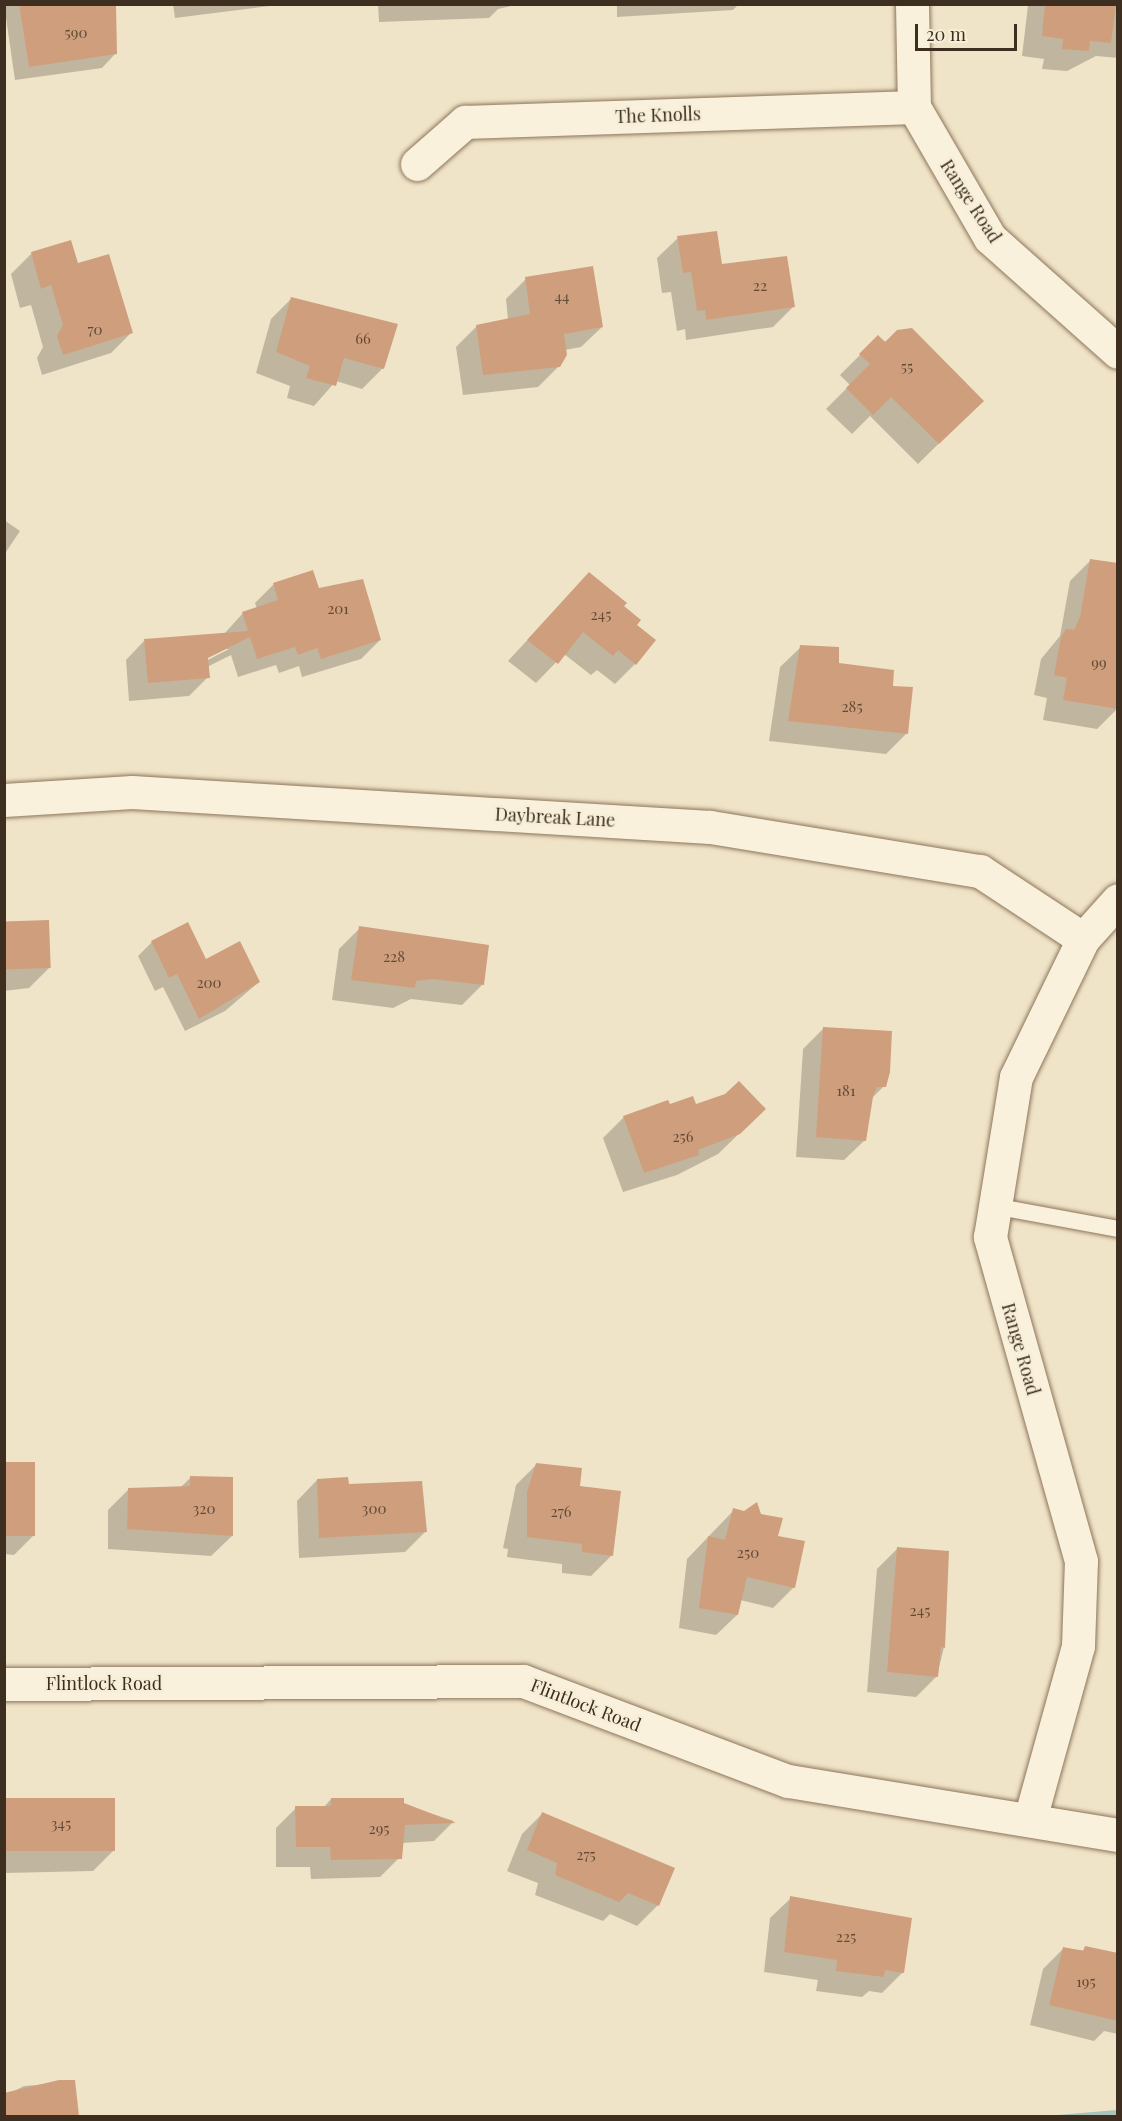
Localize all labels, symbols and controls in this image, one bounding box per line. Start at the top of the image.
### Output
scale bar [918,12,1020,50]
text: 20 m [926,22,966,46]
house number: 590 [65,24,87,42]
street label: The Knolls [615,103,701,127]
street label: Range Road [936,155,1006,247]
house number: 22 [753,277,767,295]
house number: 44 [555,288,569,306]
house number: 70 [87,321,103,339]
house number: 66 [355,330,371,348]
house number: 55 [901,358,913,376]
house number: 201 [327,600,349,618]
house number: 245 [591,606,611,624]
house number: 99 [1091,654,1107,672]
house number: 285 [841,698,863,716]
street label: Daybreak Lane [494,803,616,831]
house number: 228 [383,948,405,966]
house number: 200 [196,974,222,992]
house number: 181 [837,1082,855,1100]
house number: 256 [672,1128,694,1146]
street label: Range Road [998,1300,1044,1398]
house number: 320 [193,1500,215,1518]
house number: 300 [362,1500,386,1518]
house number: 276 [550,1503,572,1521]
house number: 250 [737,1544,759,1562]
house number: 245 [910,1602,930,1620]
street label: Flintlock Road [46,1672,162,1694]
street label: Flintlock Road [528,1674,644,1736]
house number: 345 [51,1815,71,1833]
house number: 295 [368,1820,390,1838]
house number: 275 [576,1846,596,1864]
house number: 225 [836,1928,856,1946]
house number: 195 [1076,1973,1096,1991]

